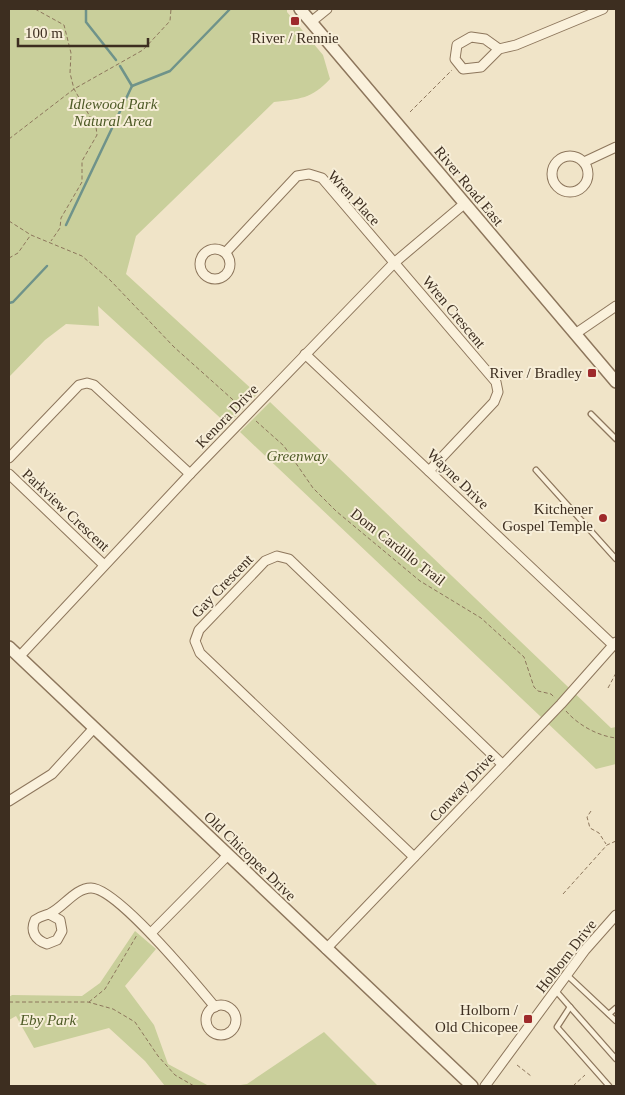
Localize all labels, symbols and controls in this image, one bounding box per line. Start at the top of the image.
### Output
scale bar [18,15,148,47]
marker: River / Rennie [289,15,301,27]
text: 100 m [25,25,63,41]
place label: River / Rennie [251,30,339,46]
park label: Idlewood Park Natural Area [68,96,158,129]
street label: River Road East [431,143,507,229]
street label: Wren Place [325,167,384,229]
street label: Wren Crescent [419,273,489,352]
place label: River / Bradley [490,365,582,381]
marker: River / Bradley [586,367,598,379]
street label: Kenora Drive [193,381,261,451]
street label: Wayne Drive [424,446,492,512]
park label: Greenway [266,448,328,464]
street label: Parkview Crescent [19,466,113,555]
place label: Kitchener Gospel Temple [502,501,593,534]
street label: Dom Cardillo Trail [348,505,448,589]
marker: Kitchener Gospel Temple [597,512,609,524]
street label: Gay Crescent [188,551,257,621]
street label: Conway Drive [426,749,498,825]
street label: Old Chicopee Drive [201,808,299,904]
street label: Holborn Drive [533,916,600,996]
place label: Holborn / Old Chicopee [435,1002,519,1035]
park label: Eby Park [19,1012,76,1028]
marker: Holborn / Old Chicopee [522,1013,534,1025]

